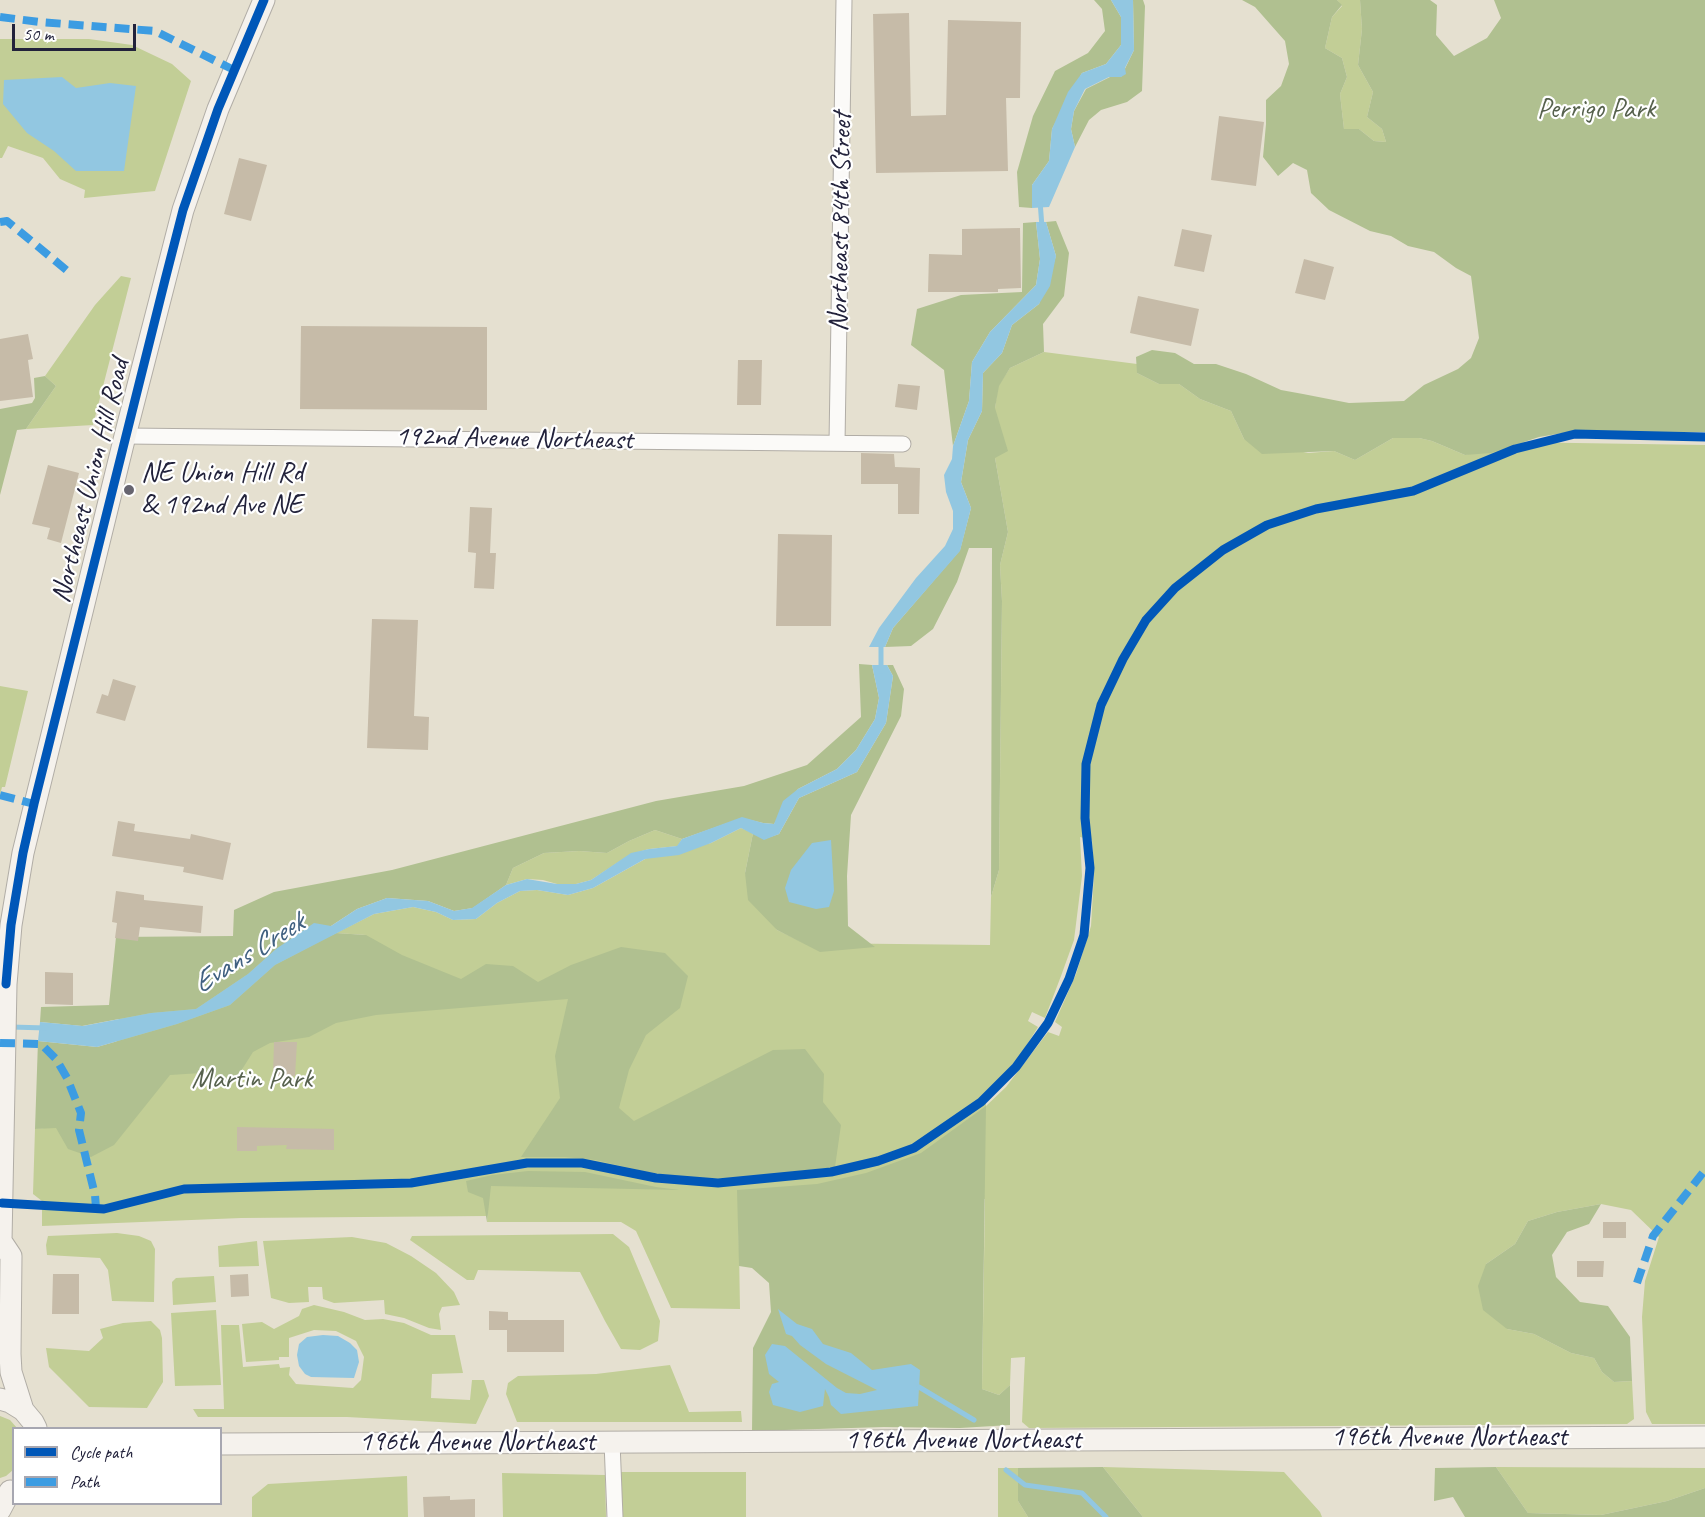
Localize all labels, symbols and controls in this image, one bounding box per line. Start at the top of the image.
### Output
scale bar [15,12,140,50]
text: 50 m [23,23,54,45]
park label: Perrigo Park [1537,93,1655,127]
street label: Northeast 84th Street [822,112,860,332]
street label: Northeast Union Hill Road [44,356,138,606]
street label: 192nd Avenue Northeast [395,420,633,458]
place label: NE Union Hill Rd & 192nd Ave NE [141,457,303,523]
marker: NE Union Hill Rd & 192nd Ave NE [122,483,136,497]
water label: Evans Creek [187,906,311,1002]
park label: Martin Park [192,1063,312,1097]
street label: 196th Avenue Northeast [1331,1421,1567,1455]
street label: 196th Avenue Northeast [845,1424,1081,1458]
street label: 196th Avenue Northeast [359,1426,595,1460]
legend [12,1427,222,1505]
text: Cycle path [70,1441,132,1463]
text: Path [70,1471,100,1493]

